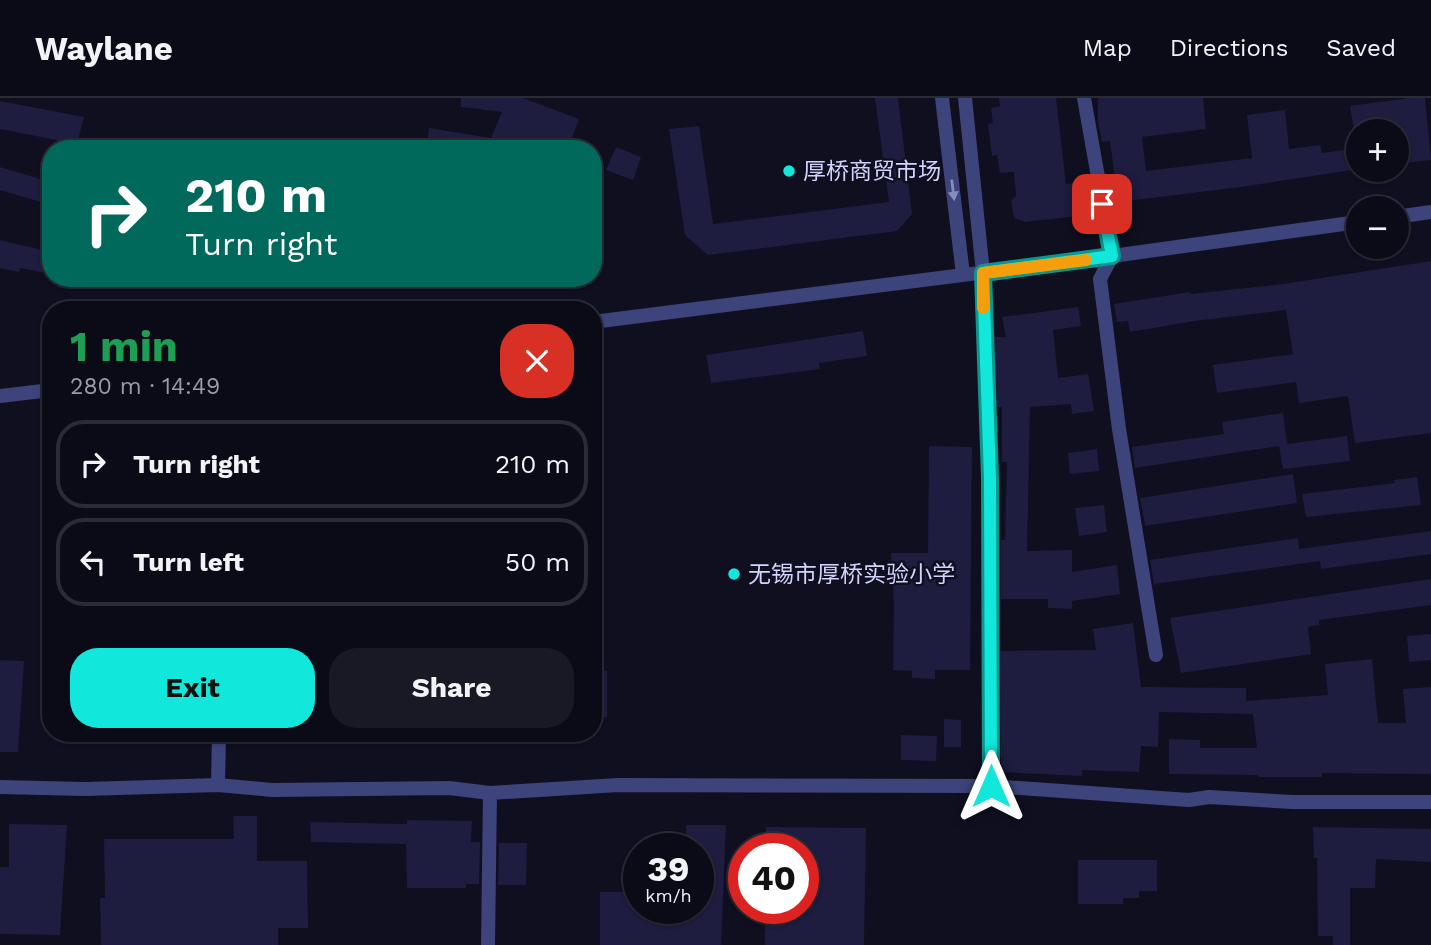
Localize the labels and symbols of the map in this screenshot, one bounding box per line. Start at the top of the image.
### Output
place label: 厚桥商贸市场 [803,158,941,185]
marker: 厚桥商贸市场 [781,163,797,179]
pin [1072,174,1132,234]
one-way arrow [948,179,959,201]
place label: 无锡市厚桥实验小学 [748,561,955,588]
marker: 无锡市厚桥实验小学 [726,566,742,582]
position arrow [954,749,1028,823]
speed limit sign: 40 [728,833,819,924]

